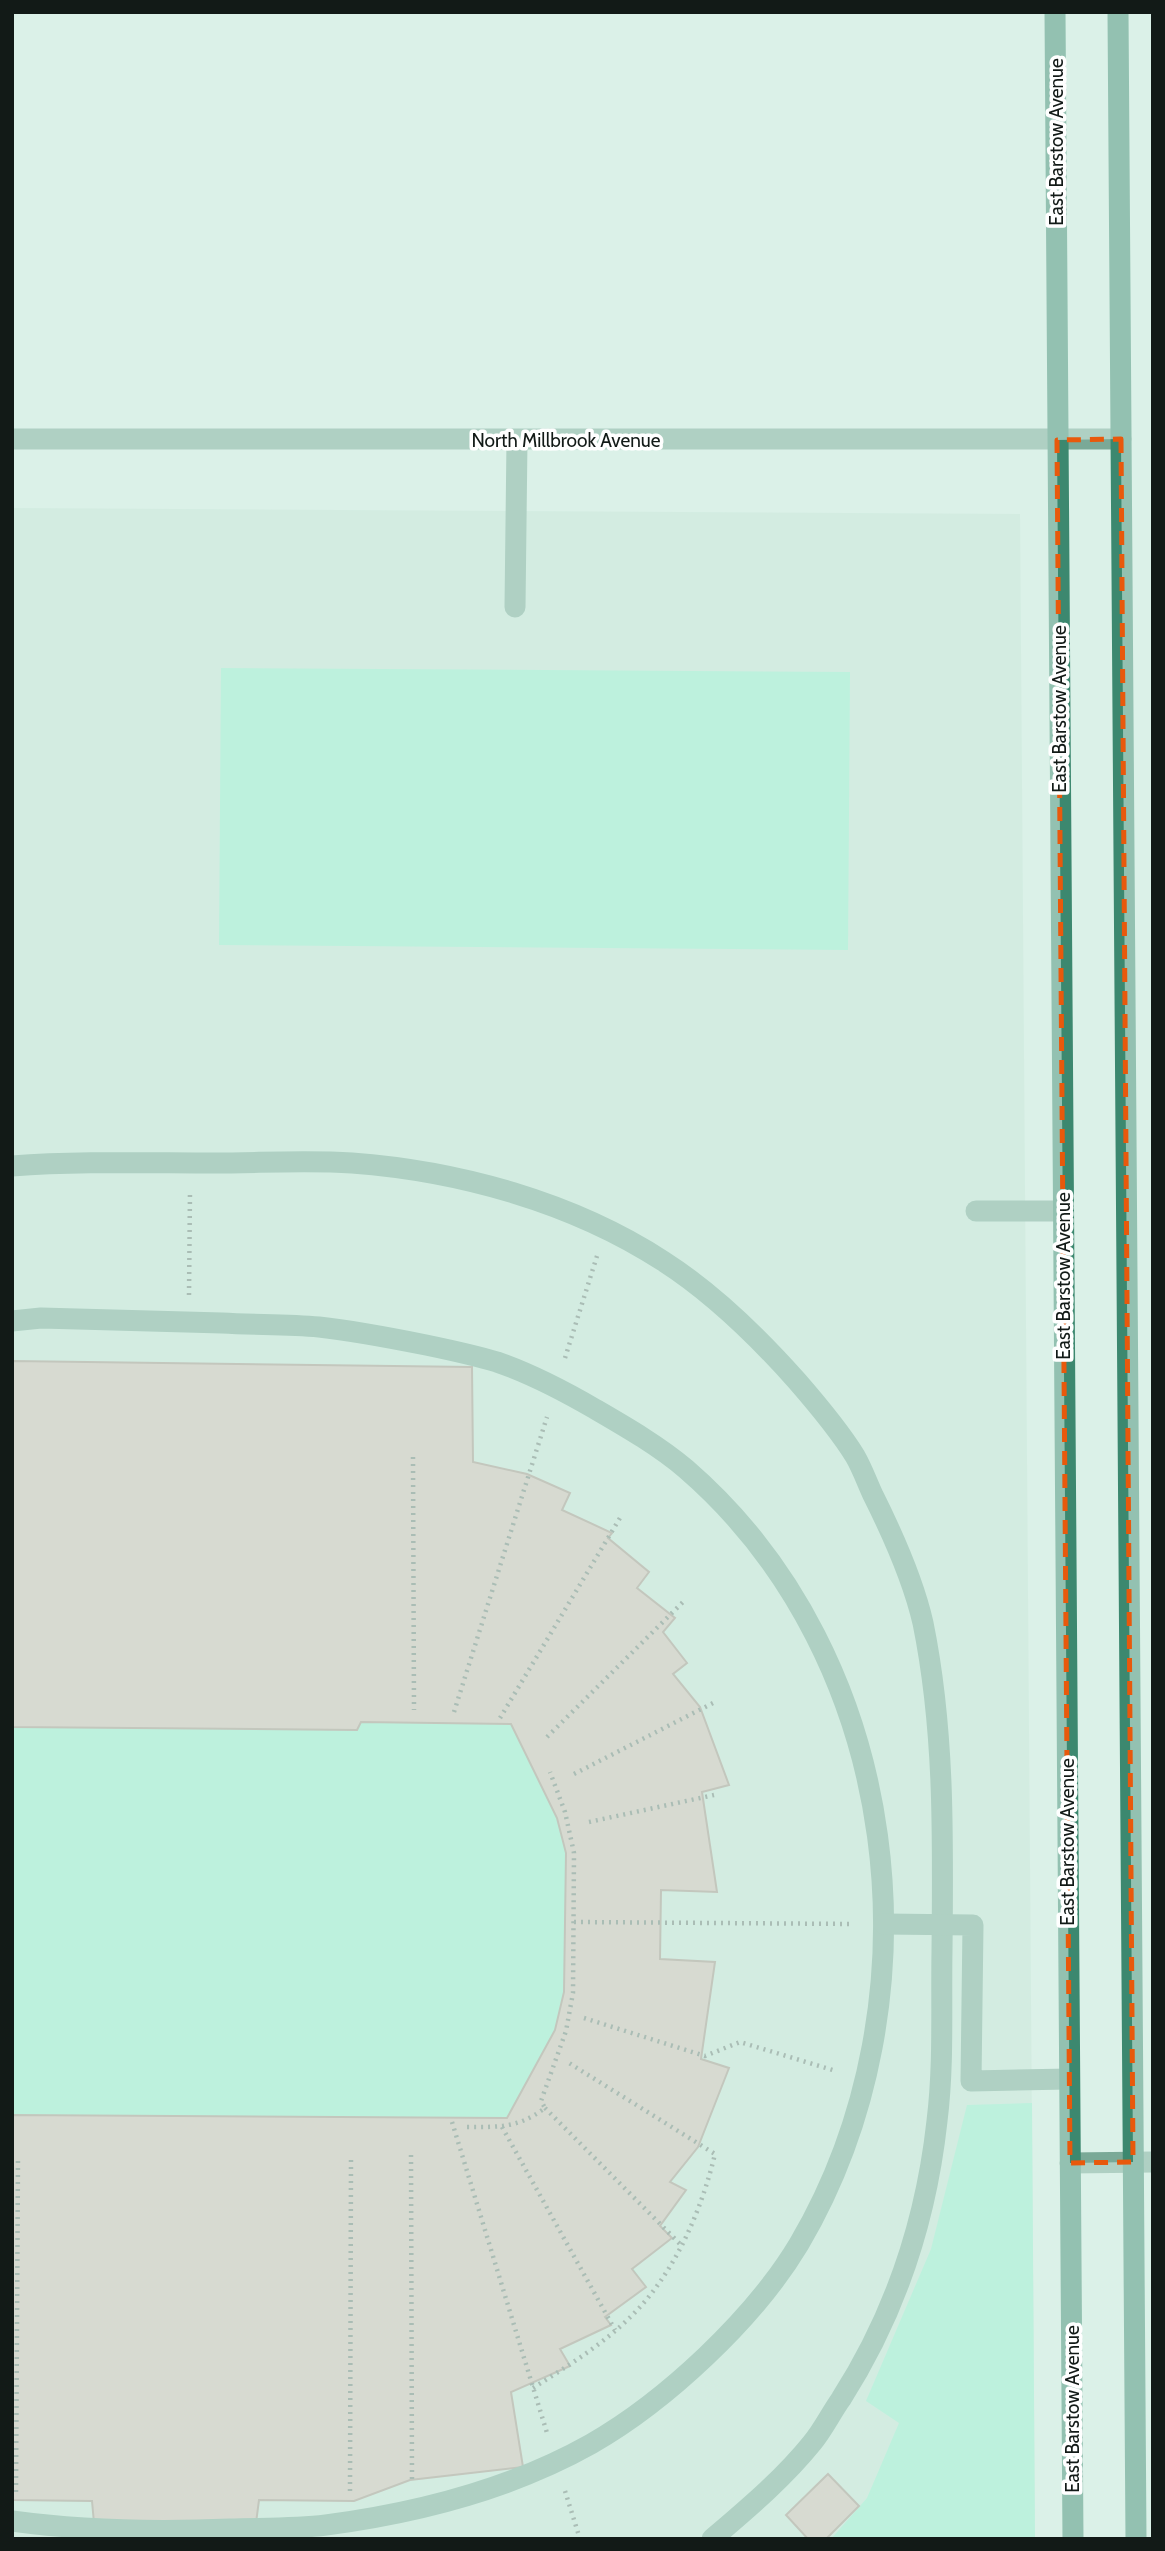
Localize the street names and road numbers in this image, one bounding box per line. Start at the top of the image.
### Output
street label: East Barstow Avenue [1045,58,1068,226]
street label: North Millbrook Avenue [471,429,661,452]
street label: East Barstow Avenue [1048,625,1071,793]
street label: East Barstow Avenue [1052,1192,1075,1360]
street label: East Barstow Avenue [1056,1758,1079,1926]
street label: East Barstow Avenue [1061,2325,1084,2493]

